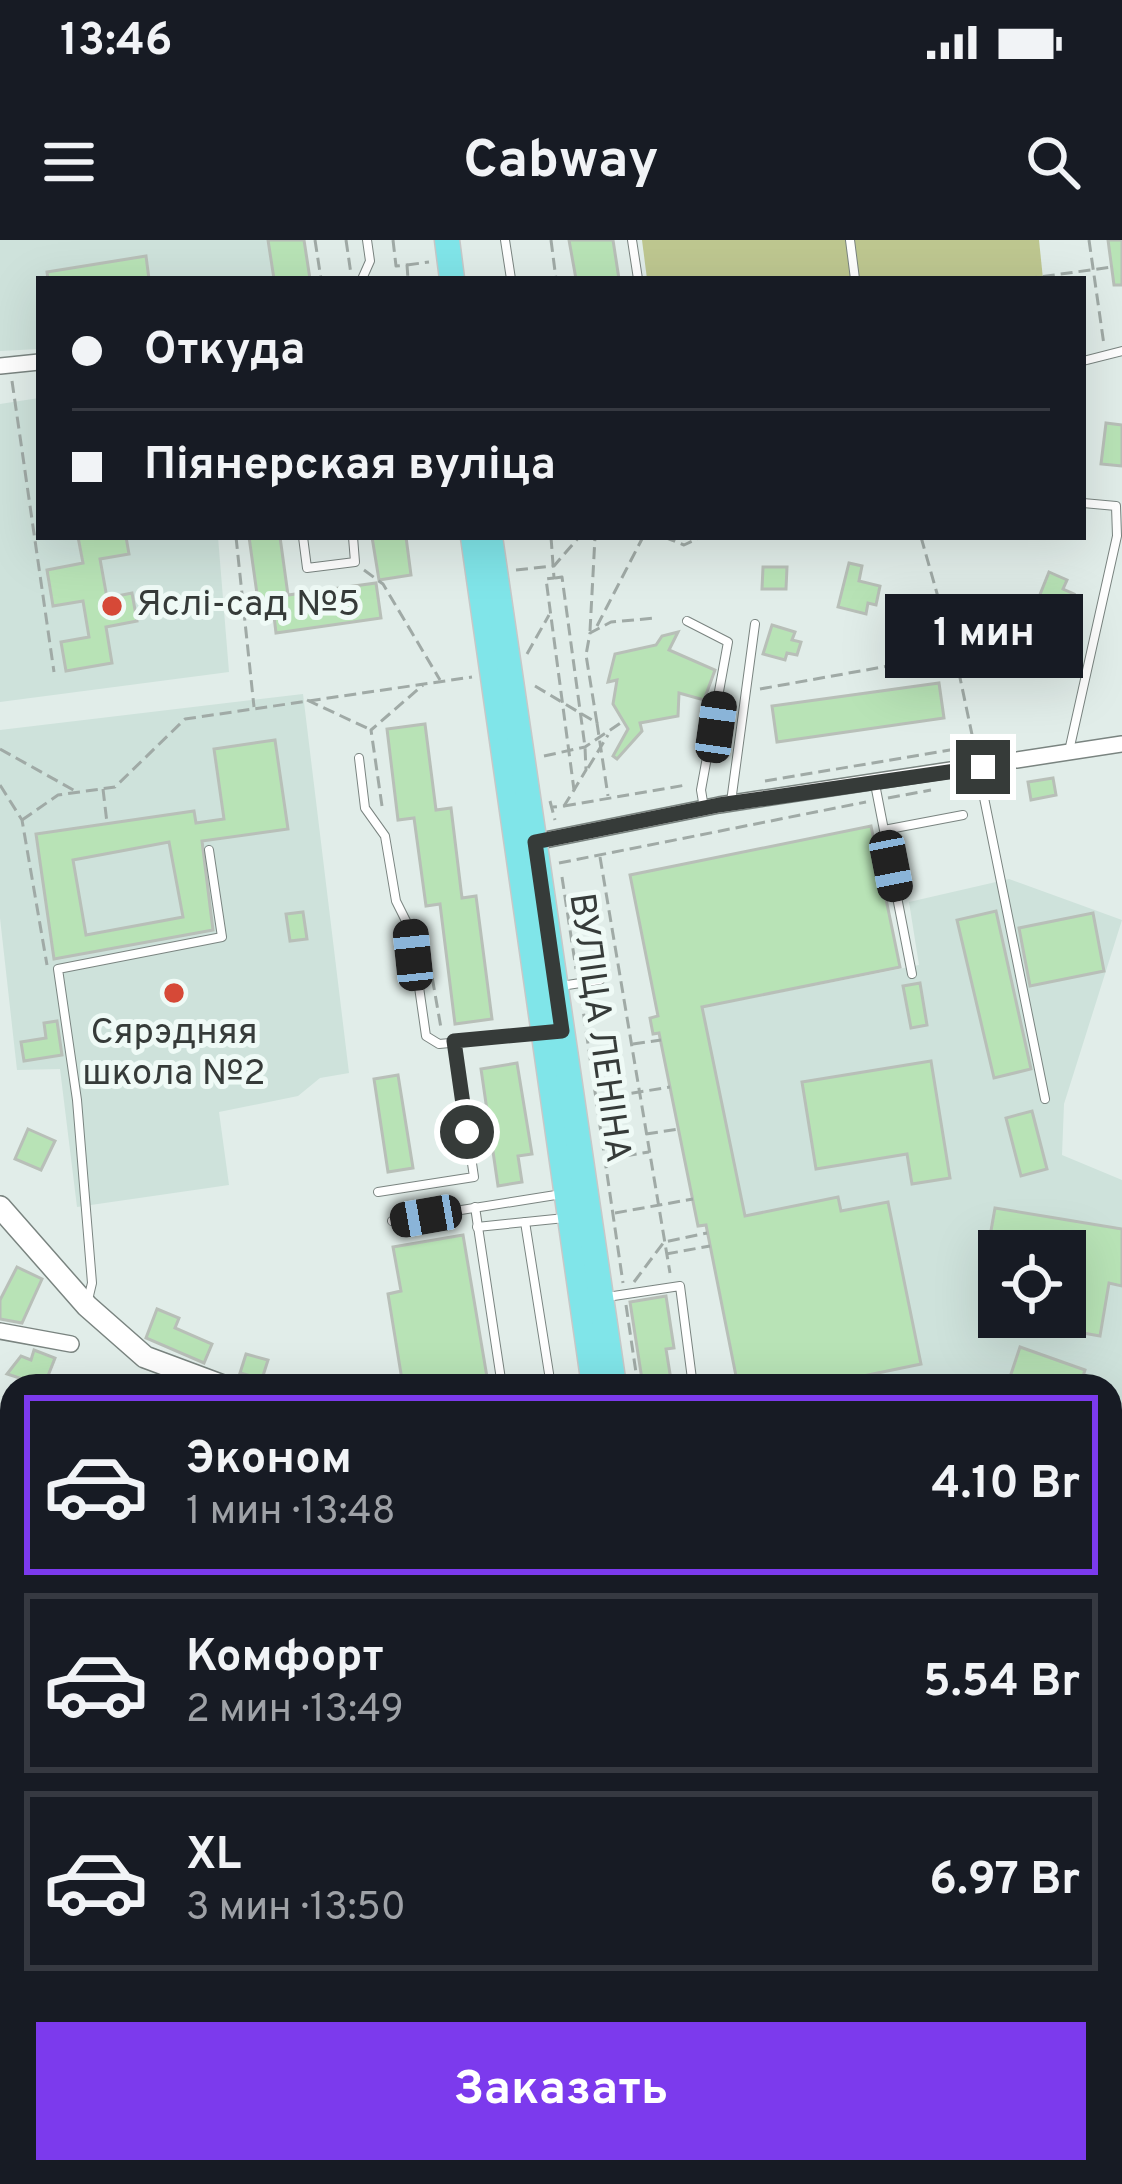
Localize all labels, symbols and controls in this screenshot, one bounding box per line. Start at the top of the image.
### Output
text: 13:46 [60,14,172,71]
text: Cabway [463,128,659,197]
icon: menu [36,129,102,195]
icon: search [1020,129,1086,195]
text: Откуда [144,323,305,380]
text: Піянерская вуліца [144,438,556,495]
place label: Яслі-сад №5 [136,583,360,629]
marker: Яслі-сад №5 [99,593,125,619]
callout: 1 мин [884,593,1082,677]
text: 1 мин [933,611,1035,660]
car [693,689,739,765]
route end [956,740,1010,794]
car [866,827,916,905]
street label: ВУЛІЦА ЛЕНІНА [556,890,640,1166]
car [391,917,435,993]
marker: Сярэдняя школа №2 [161,980,187,1006]
place label: Сярэдняя школа №2 [82,1011,266,1098]
route start [440,1105,494,1159]
car [387,1192,465,1240]
map controls [978,1230,1086,1338]
button: locate [978,1230,1086,1338]
icon: car [42,1431,150,1539]
text: Эконом [186,1432,352,1489]
text: 4.10 Br [932,1457,1080,1514]
text: 1 мин · 13:48 [186,1489,396,1538]
icon: car [42,1629,150,1737]
text: Комфорт [186,1630,384,1687]
text: 5.54 Br [923,1655,1080,1712]
text: 2 мин · 13:49 [186,1687,404,1736]
icon: car [42,1827,150,1935]
text: XL [186,1828,241,1885]
text: 6.97 Br [929,1853,1080,1910]
text: 3 мин · 13:50 [186,1885,406,1934]
button: Заказать [36,2022,1086,2160]

